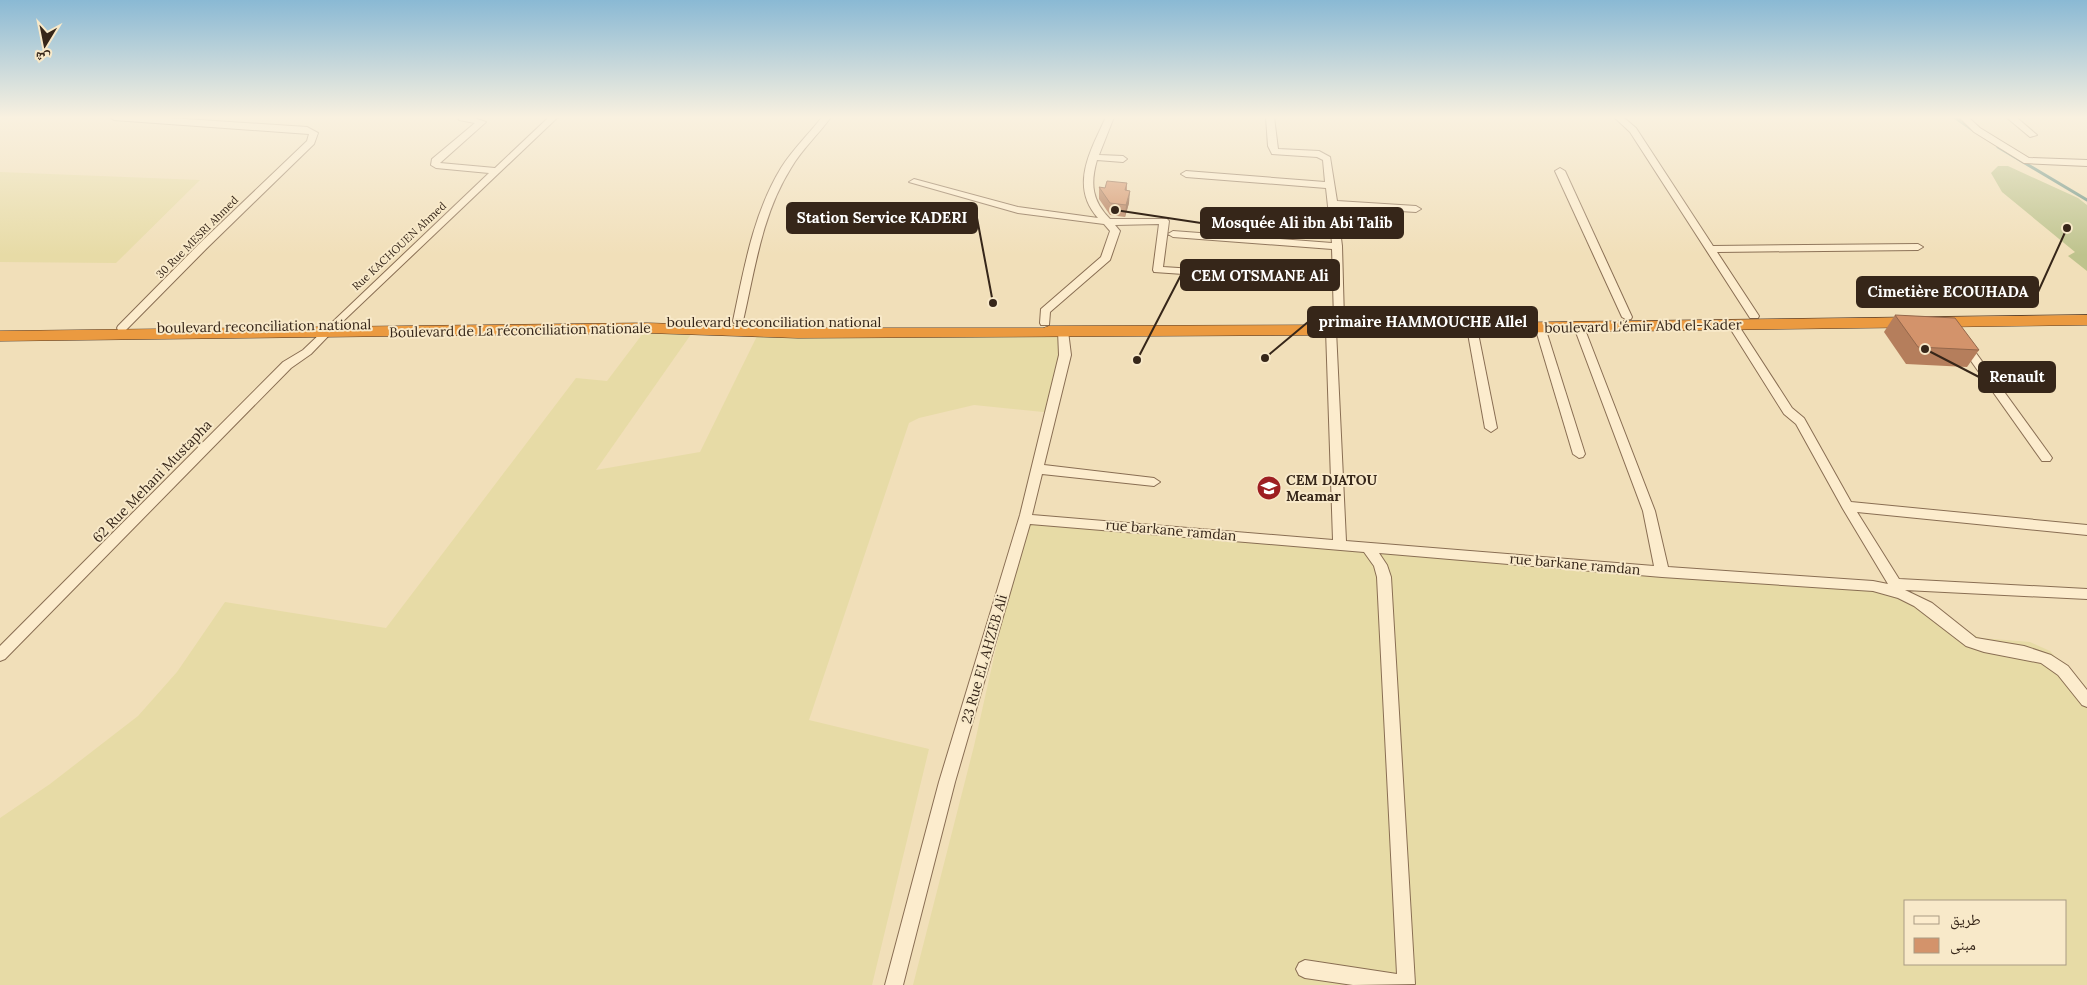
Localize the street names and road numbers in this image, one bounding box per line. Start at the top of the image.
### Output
street label: 30 Rue MESRI Ahmed [153,193,241,281]
street label: Rue KACHOUEN Ahmed [349,198,449,293]
street label: boulevard reconciliation national [667,313,881,331]
street label: boulevard reconciliation national [157,315,372,337]
street label: boulevard L'émir Abd el-Kader [1544,315,1742,337]
street label: Boulevard de La réconciliation nationale [389,319,651,341]
street label: 62 Rue Mehani Mustapha [89,416,215,546]
street label: rue barkane ramdan [1105,515,1238,545]
street label: rue barkane ramdan [1509,549,1642,579]
street label: 23 Rue EL AHZEB Ali [957,592,1011,726]

